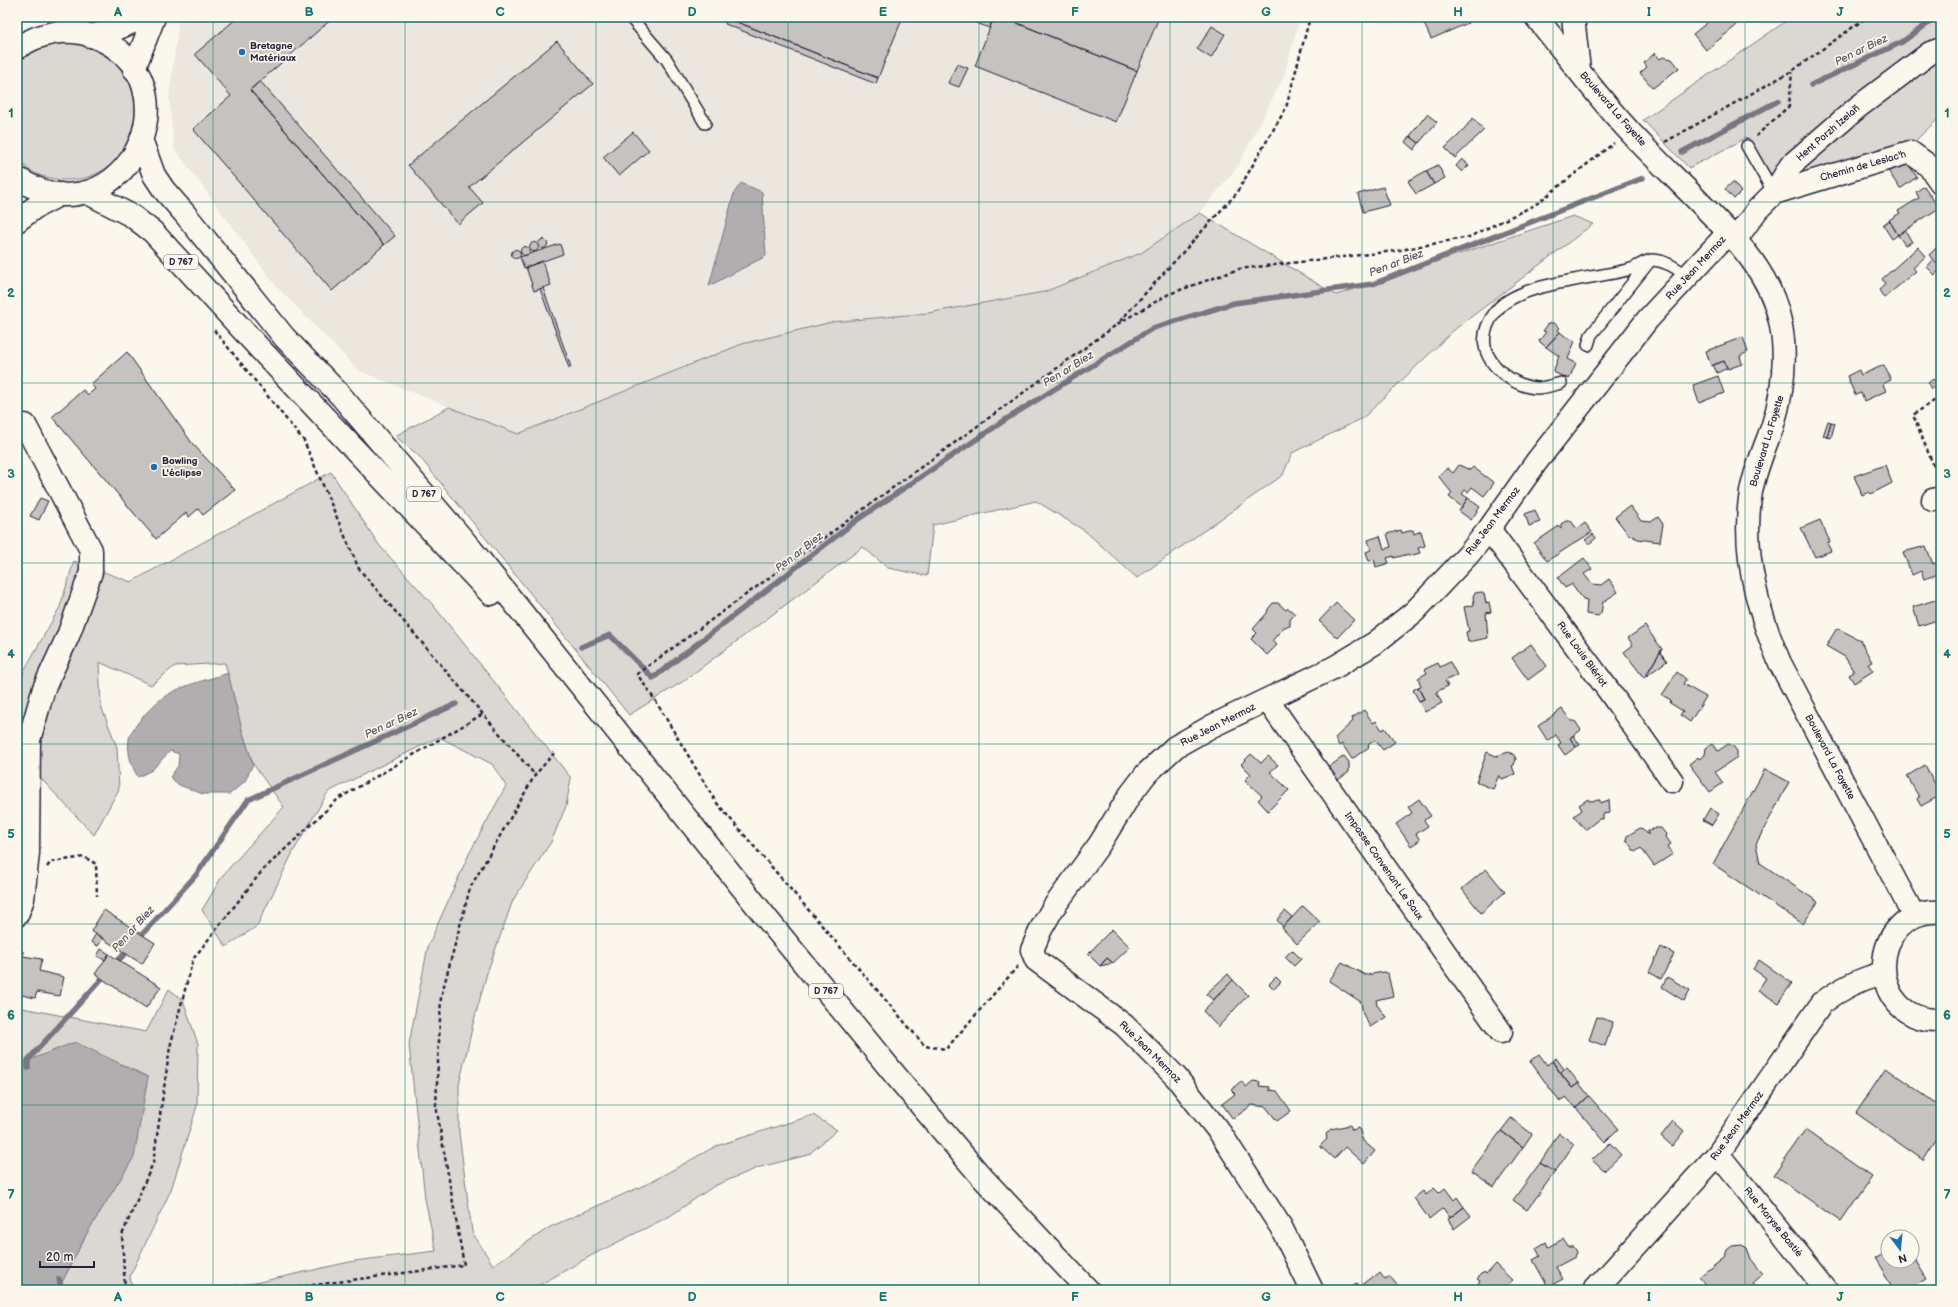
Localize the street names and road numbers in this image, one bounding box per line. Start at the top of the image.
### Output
street label: Boulevard La Fayette [1577,69,1649,149]
street label: Hent Porzh Izelañ [1794,102,1862,164]
street label: Chemin de Leslac'h [1819,148,1908,184]
street label: Rue Jean Mermoz [1663,234,1729,302]
road number: D 767 [164,255,198,269]
street label: Boulevard La Fayette [1747,394,1787,488]
street label: Rue Jean Mermoz [1463,484,1523,558]
road number: D 767 [407,487,441,501]
street label: Rue Louis Blériot [1554,619,1610,689]
street label: Rue Jean Mermoz [1178,701,1258,749]
street label: Boulevard La Fayette [1802,712,1858,802]
street label: Impasse Convenant Le Saux [1342,810,1426,923]
road number: D 767 [809,984,843,998]
street label: Rue Jean Mermoz [1117,1019,1184,1086]
street label: Rue Jean Mermoz [1708,1089,1766,1163]
street label: Rue Maryse Bastié [1741,1185,1805,1259]

